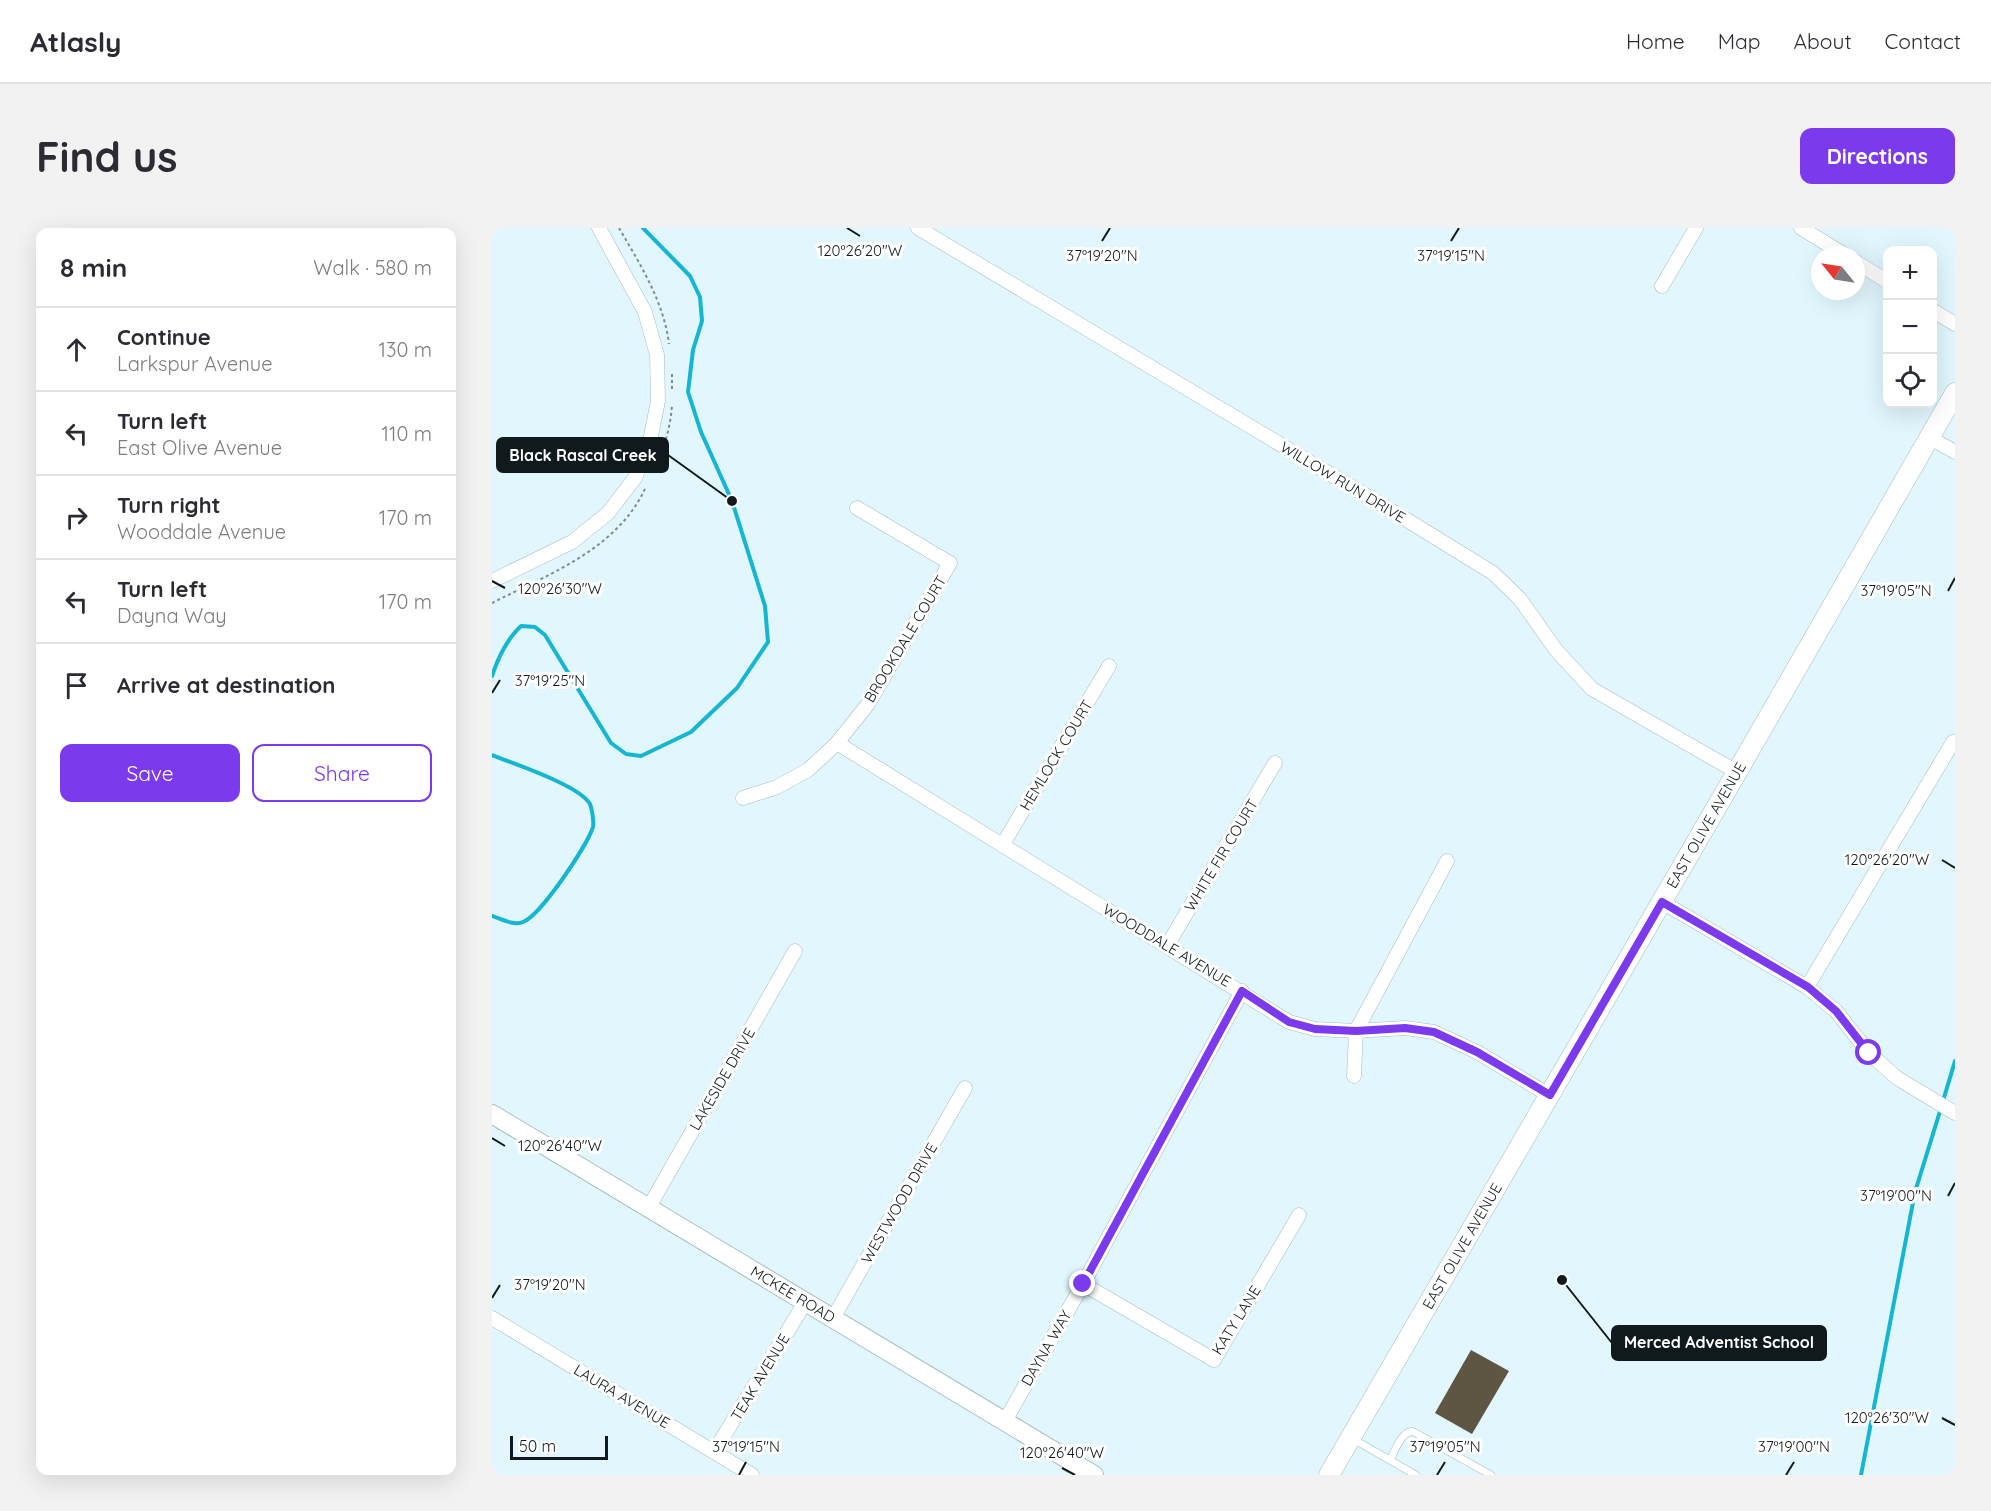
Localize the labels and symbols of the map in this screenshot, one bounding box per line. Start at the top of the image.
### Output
text: 120°26'20"W [818,241,903,260]
text: 37°19'20"N [1066,246,1138,265]
text: 37°19'15"N [1417,246,1485,265]
north arrow [1811,246,1865,300]
street label: WILLOW RUN DRIVE [1277,437,1409,527]
callout: Black Rascal Creek [497,438,668,472]
text: Black Rascal Creek [509,445,657,465]
street label: BROOKDALE COURT [860,572,950,706]
text: 120°26'30"W [518,579,603,598]
text: 37°19'05"N [1860,581,1932,600]
text: 37°19'25"N [515,671,585,690]
street label: HEMLOCK COURT [1015,696,1097,814]
street label: EAST OLIVE AVENUE [1662,759,1750,891]
street label: WHITE FIR COURT [1180,795,1262,915]
text: 120°26'20"W [1845,850,1930,869]
street label: WOODDALE AVENUE [1099,899,1235,991]
street label: LAKESIDE DRIVE [685,1024,759,1134]
route start [1855,1039,1881,1065]
text: 120°26'40"W [518,1136,603,1155]
street label: WESTWOOD DRIVE [857,1139,941,1267]
street label: EAST OLIVE AVENUE [1418,1180,1506,1312]
text: 37°19'00"N [1860,1186,1932,1205]
street label: MCKEE ROAD [747,1261,839,1327]
route end [1069,1270,1095,1296]
text: 37°19'20"N [514,1275,586,1294]
street label: KATY LANE [1207,1282,1265,1358]
street label: DAYNA WAY [1017,1306,1076,1389]
callout: Merced Adventist School [1612,1326,1826,1360]
street label: TEAK AVENUE [726,1330,794,1424]
text: Merced Adventist School [1624,1332,1814,1352]
street label: LAURA AVENUE [570,1360,674,1432]
text: 120°26'30"W [1845,1408,1930,1427]
scale bar [510,1433,608,1460]
text: 37°19'15"N [712,1437,780,1456]
text: 37°19'05"N [1409,1437,1481,1456]
text: 37°19'00"N [1758,1437,1830,1456]
text: 120°26'40"W [1020,1443,1105,1462]

